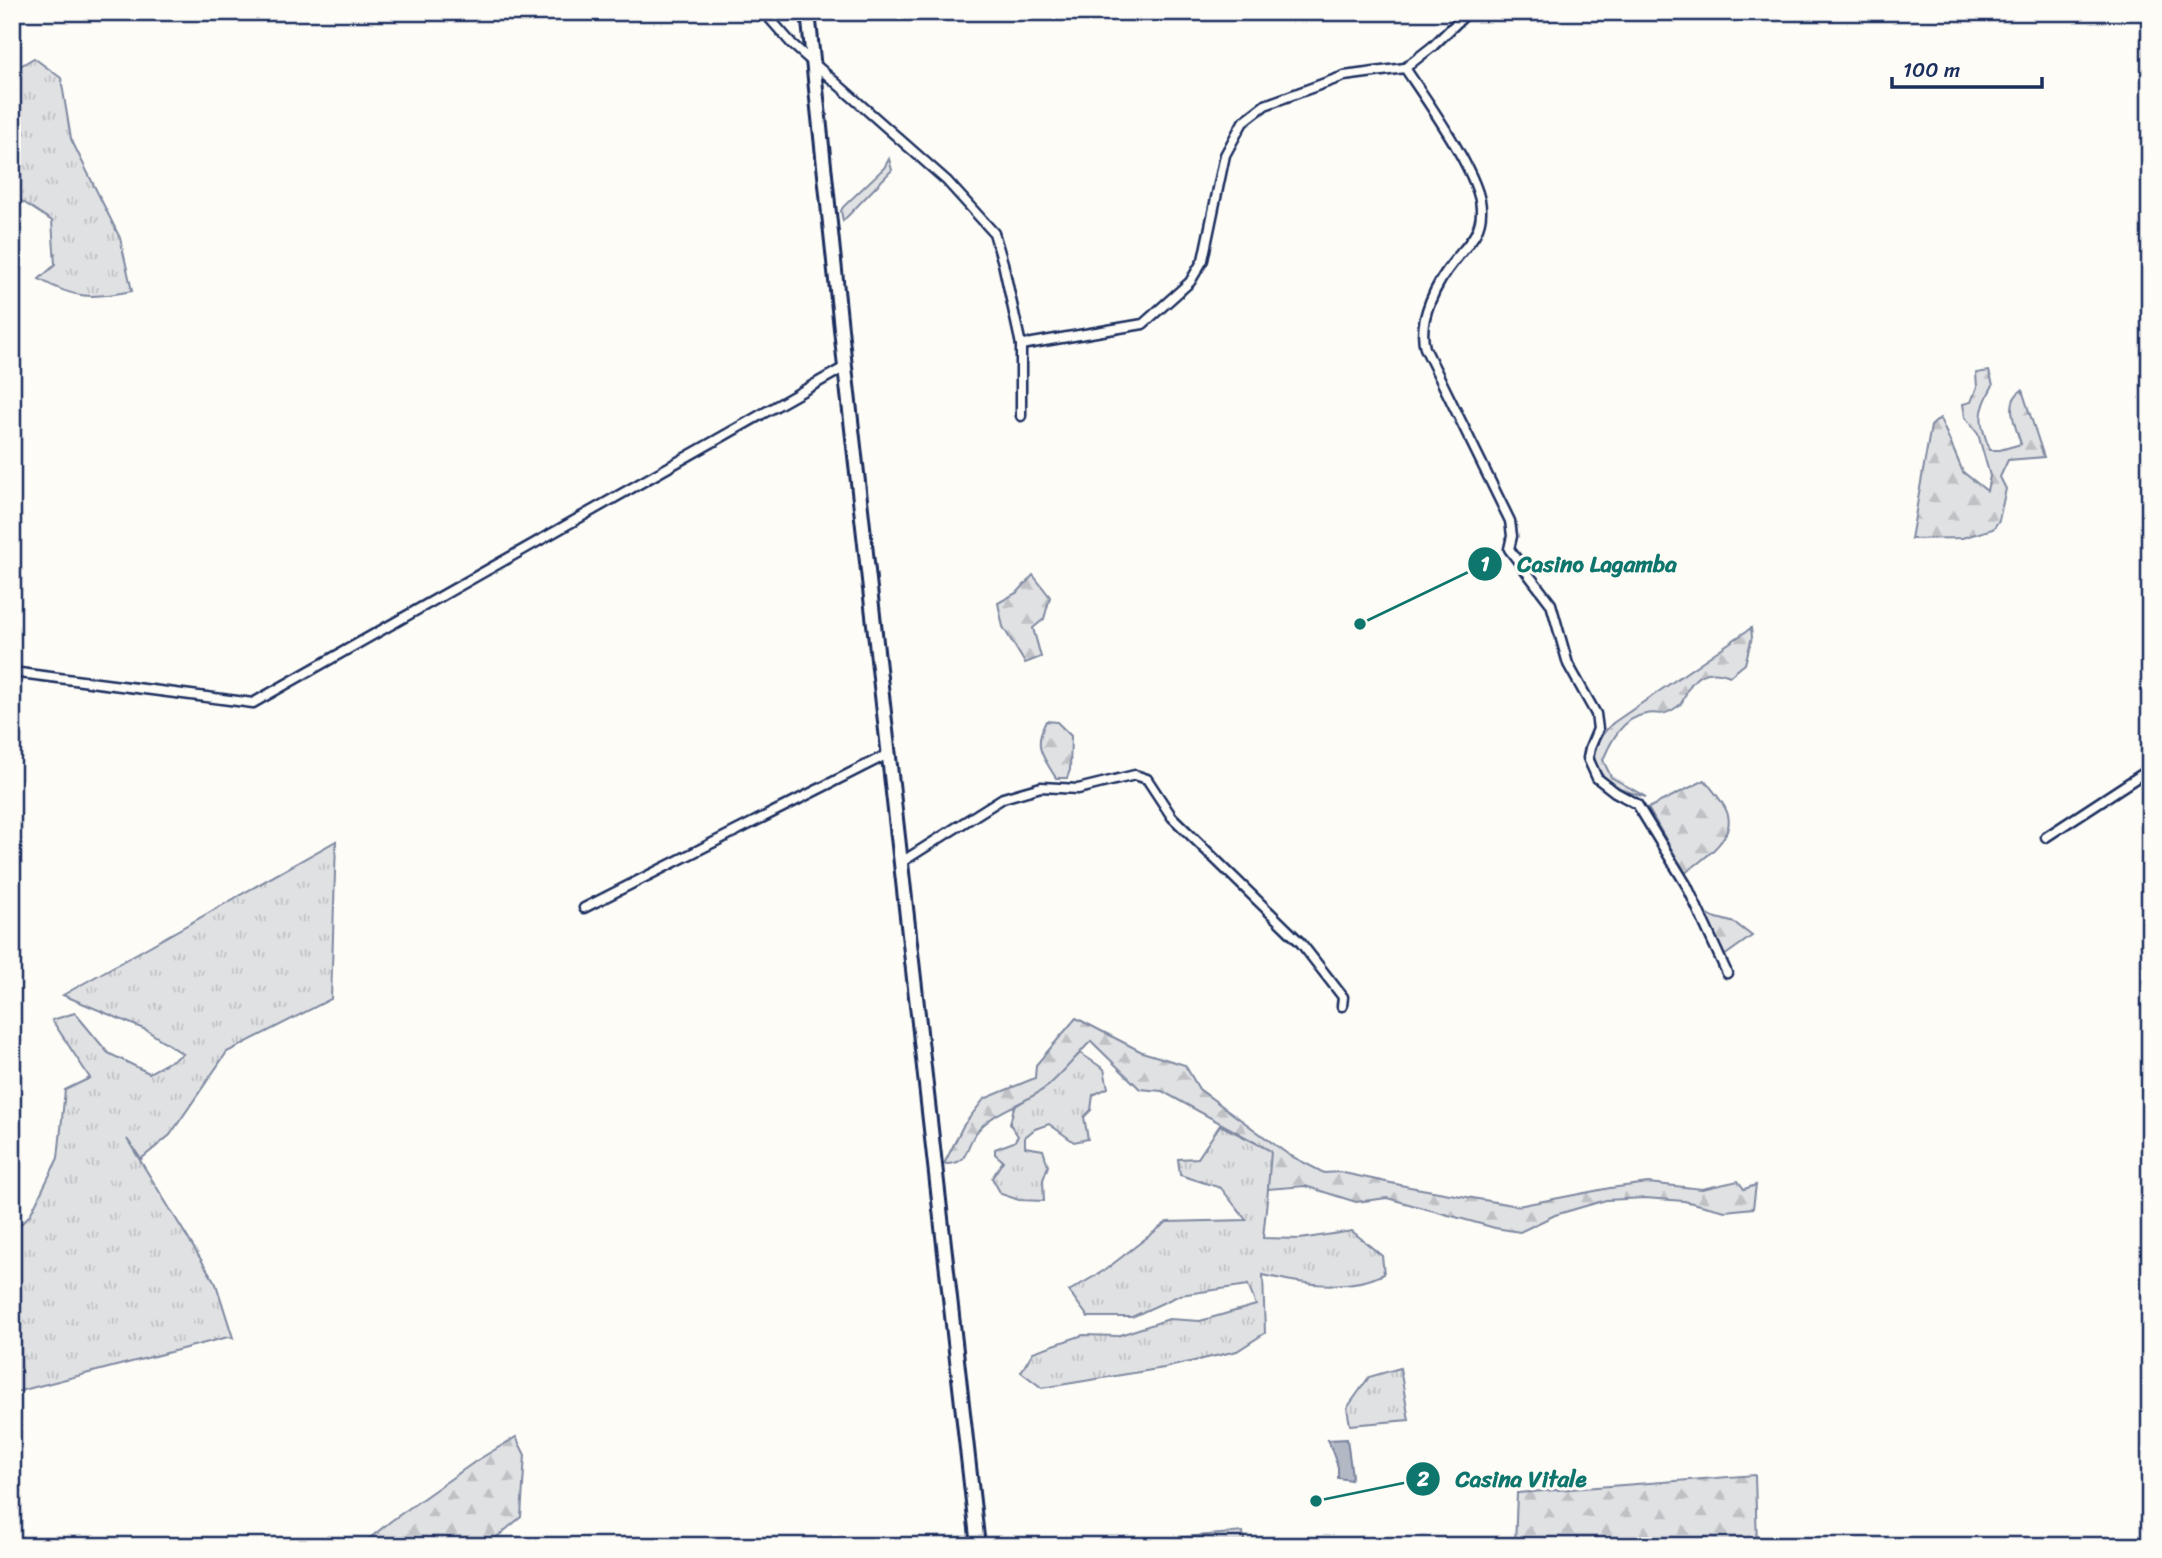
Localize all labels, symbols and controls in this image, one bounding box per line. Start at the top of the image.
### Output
scale bar [1892,46,2043,90]
text: 100 m [1903,51,1960,89]
callout: Casino Lagamba [1468,542,1690,586]
text: Casino Lagamba [1516,544,1677,585]
text: 1 [1480,545,1490,583]
callout: Casina Vitale [1406,1457,1601,1501]
text: Casina Vitale [1454,1459,1588,1500]
text: 2 [1416,1460,1429,1498]

